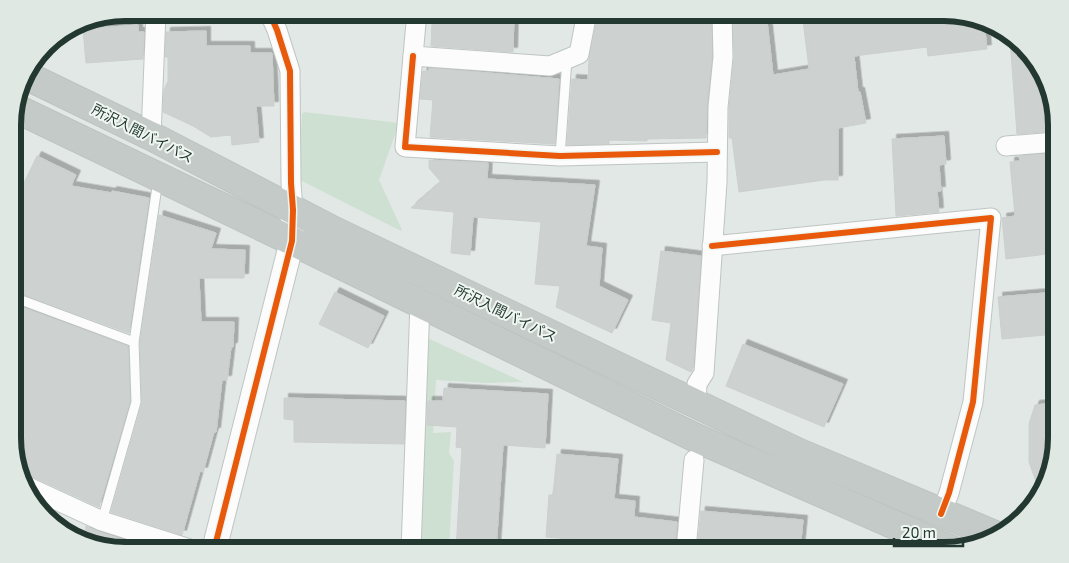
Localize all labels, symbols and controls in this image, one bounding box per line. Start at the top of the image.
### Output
street label: 所沢入間バイパス [89,100,197,166]
street label: 所沢入間バイパス [452,281,560,345]
scale bar [894,516,963,548]
text: 20 m [902,523,936,541]

